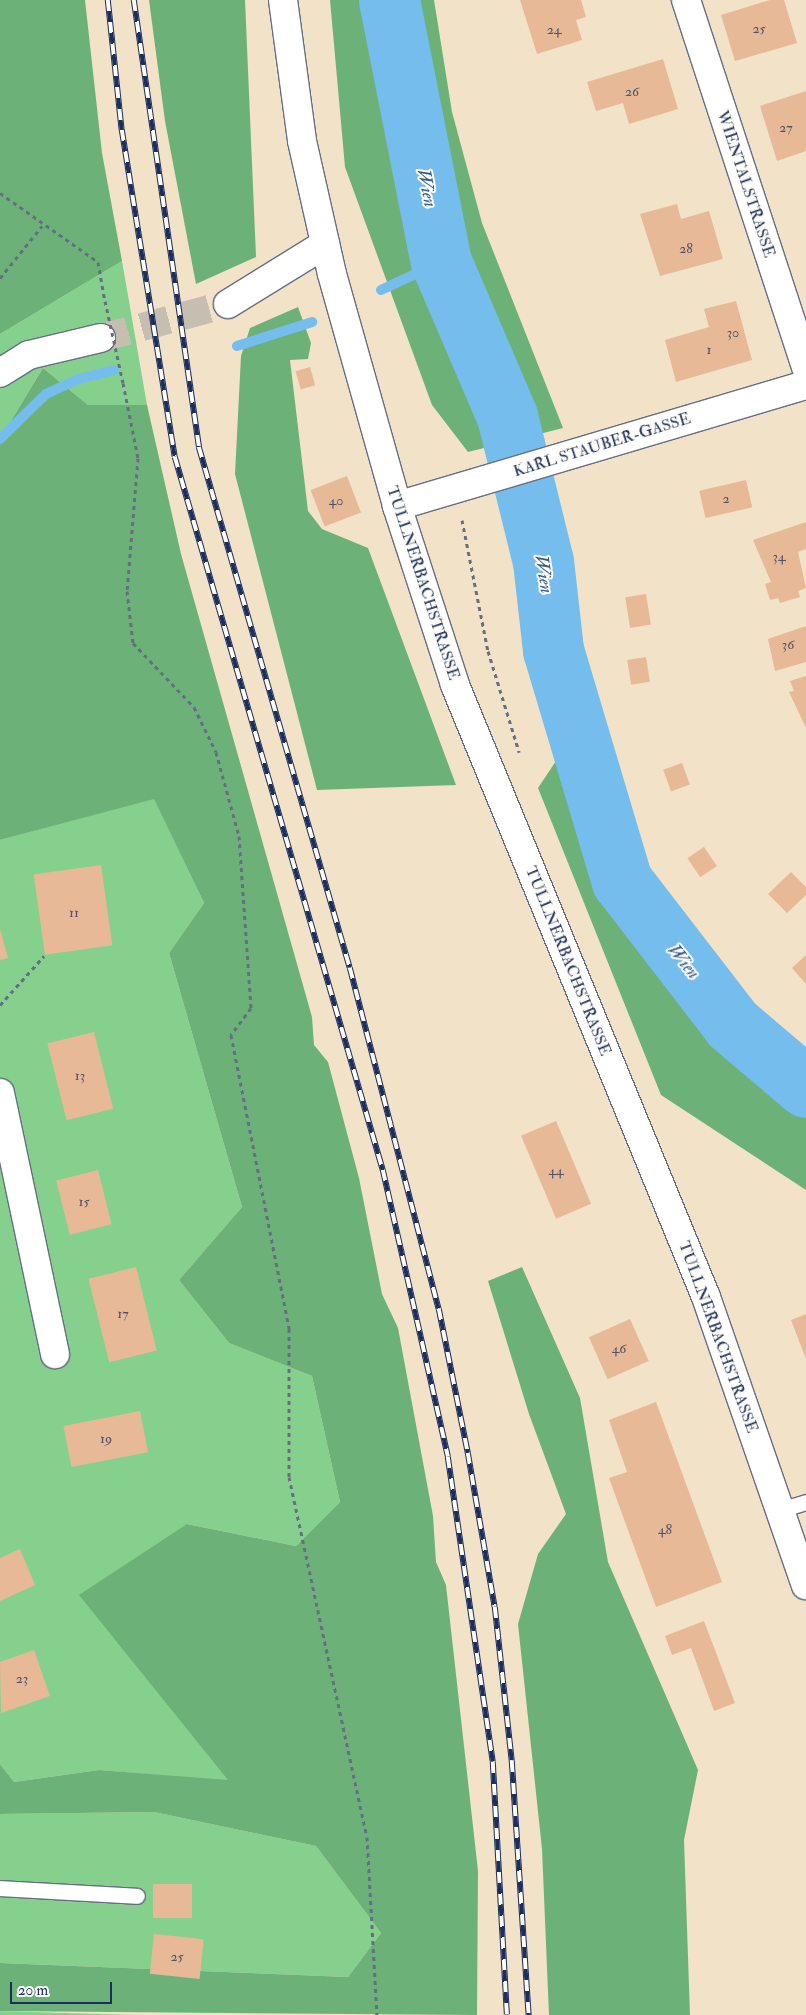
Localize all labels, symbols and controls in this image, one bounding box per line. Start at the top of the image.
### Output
house number: 25 [752,21,766,37]
house number: 24 [547,22,561,38]
house number: 26 [625,84,639,100]
street label: WIENTALSTRASSE [713,108,779,260]
house number: 27 [779,120,793,136]
water label: Wien [412,167,440,209]
house number: 28 [679,241,693,257]
house number: 30 [727,325,739,341]
house number: 1 [707,342,711,358]
street label: KARL STAUBER-GASSE [511,409,693,481]
street label: TULLNERBACHSTRASSE [383,484,463,682]
house number: 2 [722,491,730,507]
house number: 40 [329,493,343,509]
house number: 34 [773,549,785,565]
water label: Wien [529,553,557,595]
house number: 36 [782,637,794,653]
street label: TULLNERBACHSTRASSE [521,863,615,1059]
house number: 11 [69,905,79,921]
water label: Wien [662,940,704,984]
house number: 13 [75,1068,85,1084]
house number: 44 [548,1163,564,1179]
house number: 15 [78,1194,90,1210]
street label: TULLNERBACHSTRASSE [674,1238,762,1436]
house number: 17 [117,1306,129,1322]
house number: 46 [612,1341,626,1357]
house number: 19 [100,1431,112,1447]
house number: 48 [658,1522,672,1538]
house number: 23 [16,1671,28,1687]
house number: 25 [170,1949,184,1965]
scale bar [12,1972,115,2004]
text: 20 m [18,1981,48,2000]

